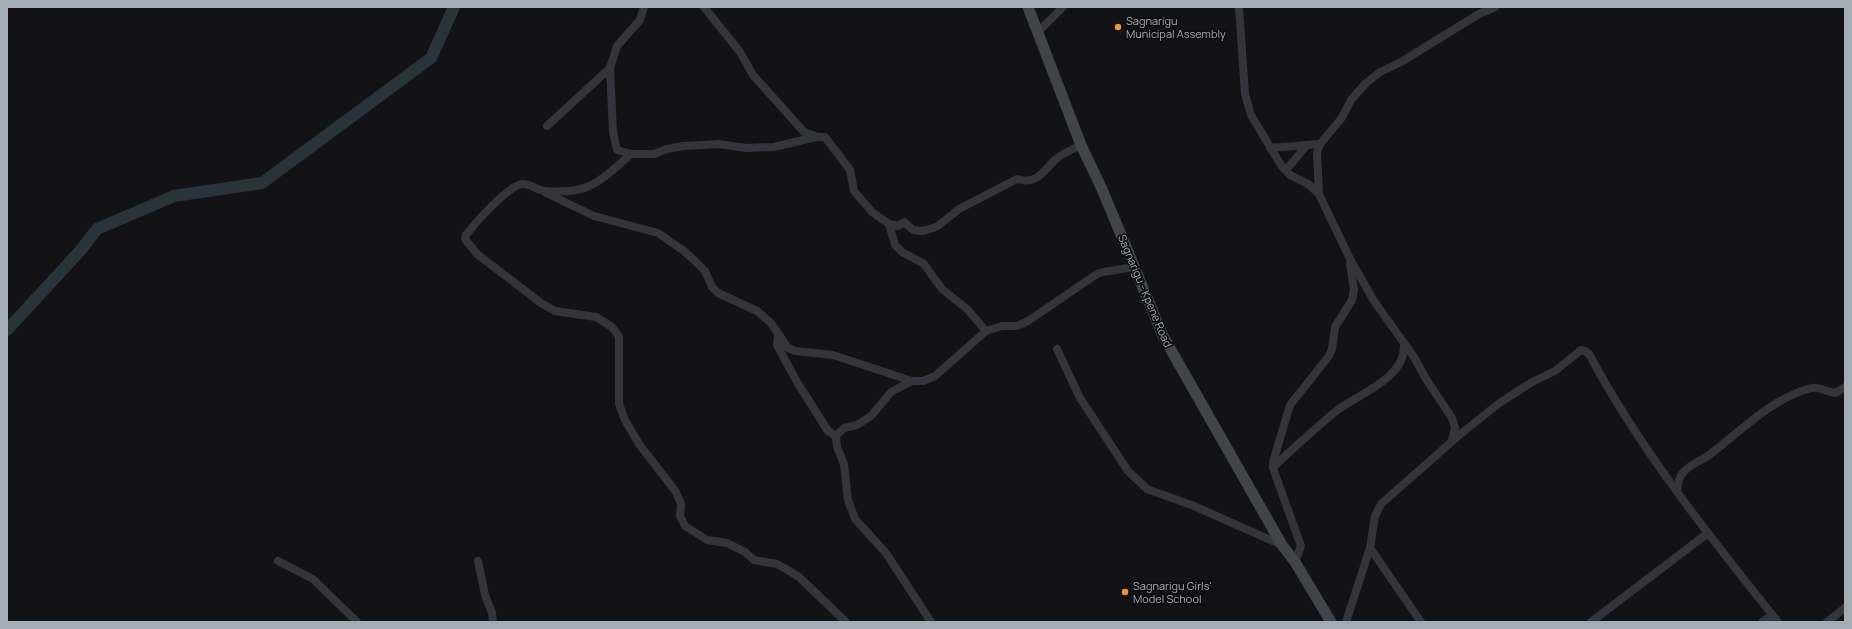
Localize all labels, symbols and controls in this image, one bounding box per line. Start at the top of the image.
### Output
place label: Sagnarigu Municipal Assembly [1126,13,1226,41]
marker: Sagnarigu Municipal Assembly [1113,22,1123,32]
street label: Sagnarigu - Kpene Road [1115,232,1176,349]
place label: Sagnarigu Girls' Model School [1133,578,1212,606]
marker: Sagnarigu Girls' Model School [1120,587,1130,597]

